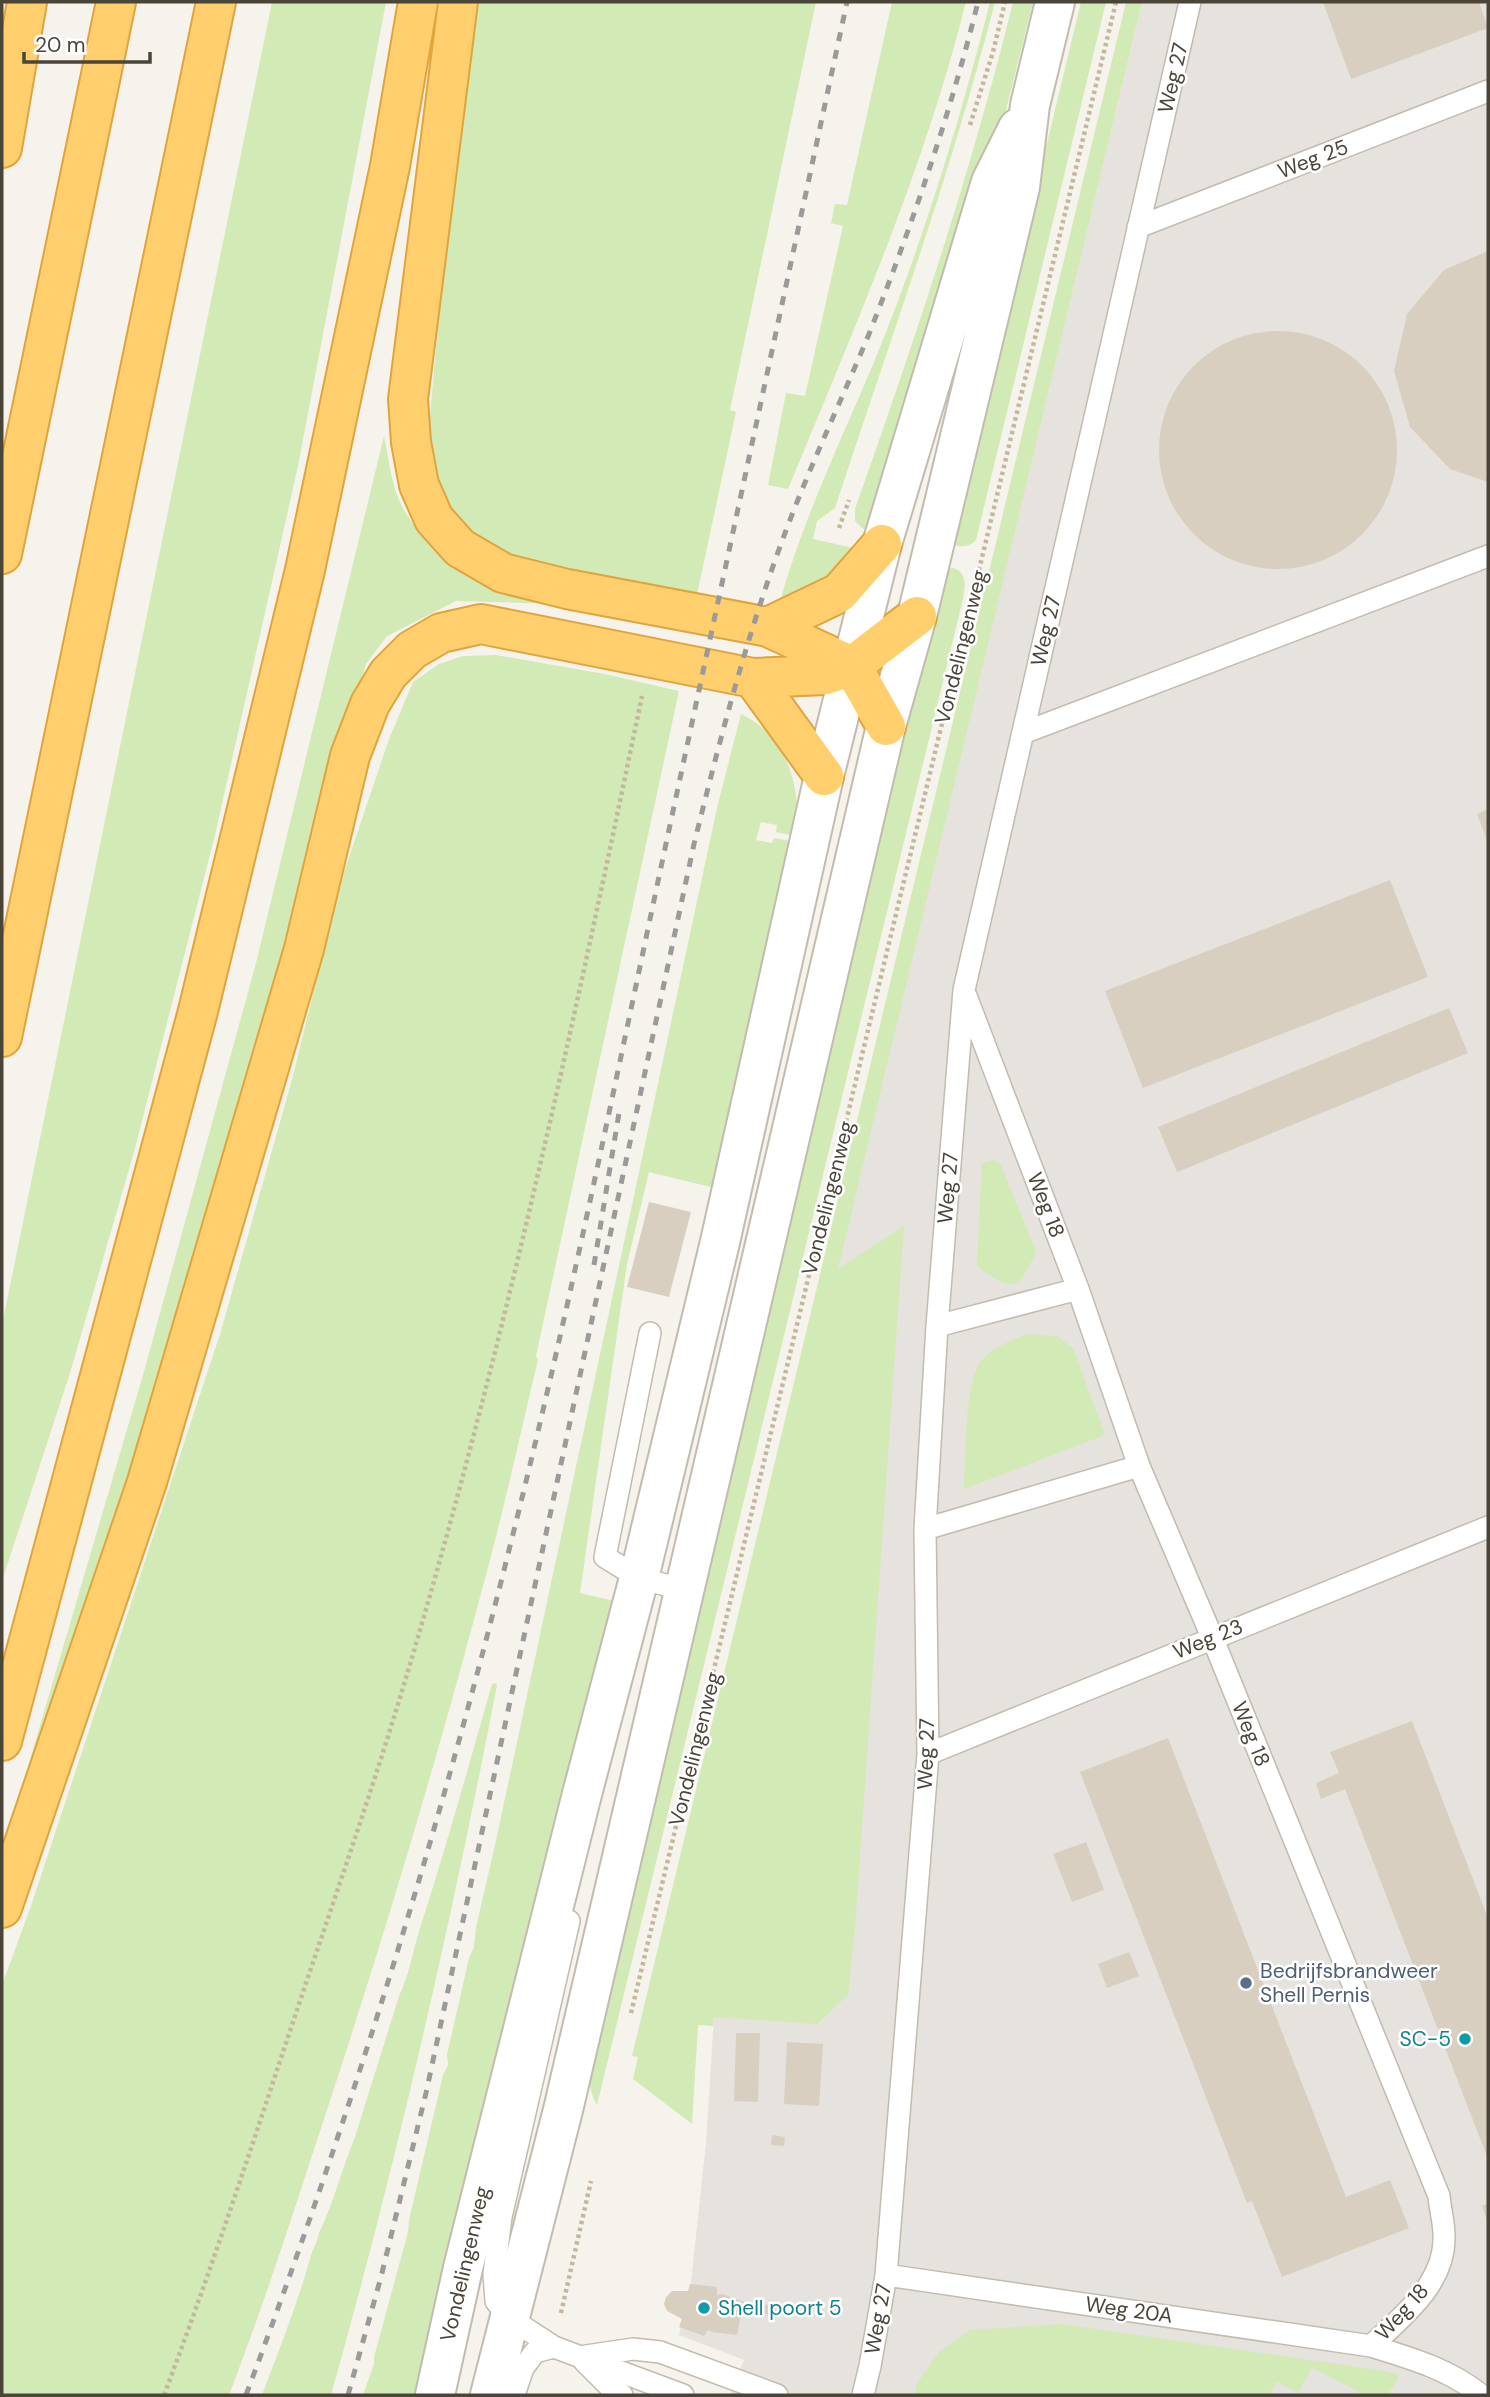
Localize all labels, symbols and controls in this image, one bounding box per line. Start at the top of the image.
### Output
scale bar [24,21,150,65]
text: 20 m [35,31,86,59]
street label: Weg 27 [1151,40,1195,116]
street label: Weg 25 [1274,133,1352,185]
street label: Vondelingenweg [928,566,994,727]
street label: Weg 27 [1024,593,1068,669]
street label: Vondelingenweg [795,1117,861,1278]
street label: Weg 27 [931,1151,965,1225]
street label: Weg 18 [1021,1168,1071,1242]
street label: Weg 23 [1169,1612,1247,1666]
street label: Vondelingenweg [662,1668,728,1829]
street label: Weg 18 [1225,1697,1277,1771]
street label: Weg 27 [911,1718,941,1790]
place label: Bedrijfsbrandweer Shell Pernis [1260,1957,1438,2009]
marker: Bedrijfsbrandweer Shell Pernis [1238,1975,1254,1991]
place label: SC-5 [1400,2025,1451,2053]
marker: SC-5 [1457,2031,1473,2047]
street label: Vondelingenweg [434,2183,497,2344]
street label: Weg 18 [1369,2277,1435,2347]
street label: Weg 27 [858,2281,898,2357]
street label: Weg 20A [1084,2290,1174,2330]
place label: Shell poort 5 [718,2294,842,2322]
marker: Shell poort 5 [696,2300,712,2316]

